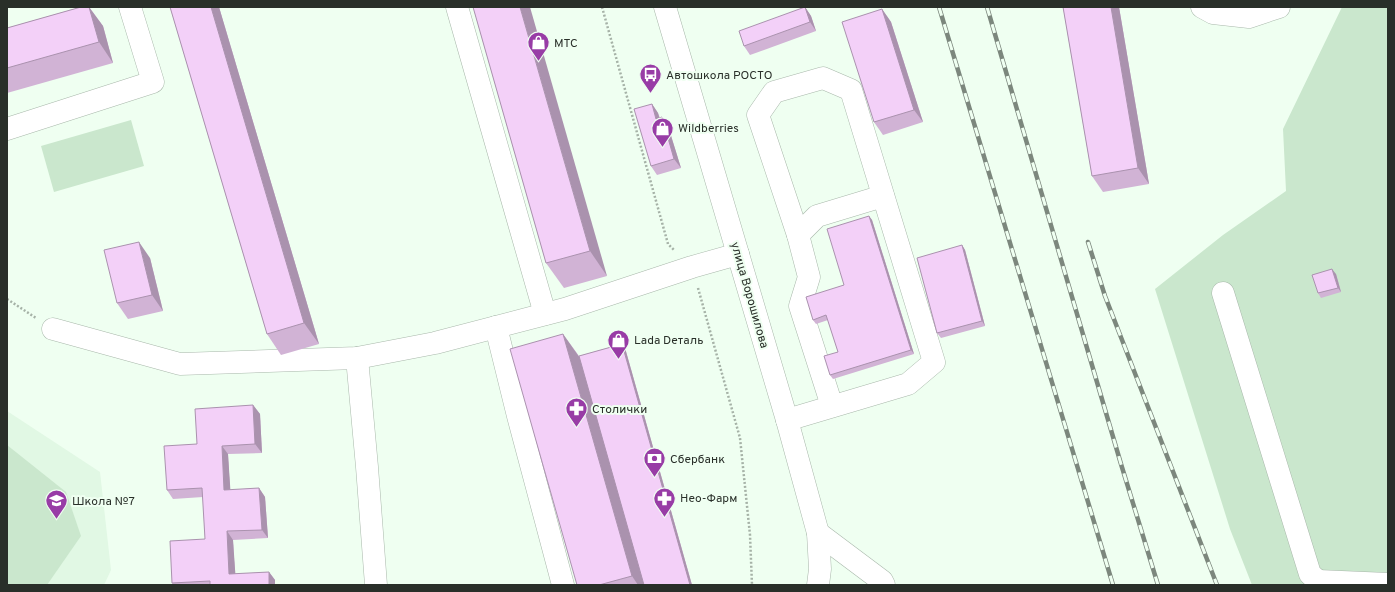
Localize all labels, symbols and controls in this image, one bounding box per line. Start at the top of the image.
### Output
shop icon: МТС [526,30,552,63]
place label: МТС [554,36,578,52]
bus stop icon: Автошкола РОСТО [638,62,664,95]
place label: Автошкола РОСТО [666,68,773,84]
shop icon: Wildberries [649,115,675,148]
place label: Wildberries [678,121,739,137]
street label: улица Ворошилова [726,240,772,350]
shop icon: Lada Dеталь [606,327,632,360]
place label: Lada Dеталь [634,333,703,349]
pharmacy icon: Столички [563,396,589,429]
place label: Столички [592,402,647,418]
bank icon: Сбербанк [641,446,667,479]
place label: Сбербанк [670,452,725,468]
pharmacy icon: Нео-Фарм [652,485,678,518]
school or university icon: Школа №7 [43,488,69,521]
place label: Нео-Фарм [680,491,737,507]
place label: Школа №7 [72,494,135,510]

